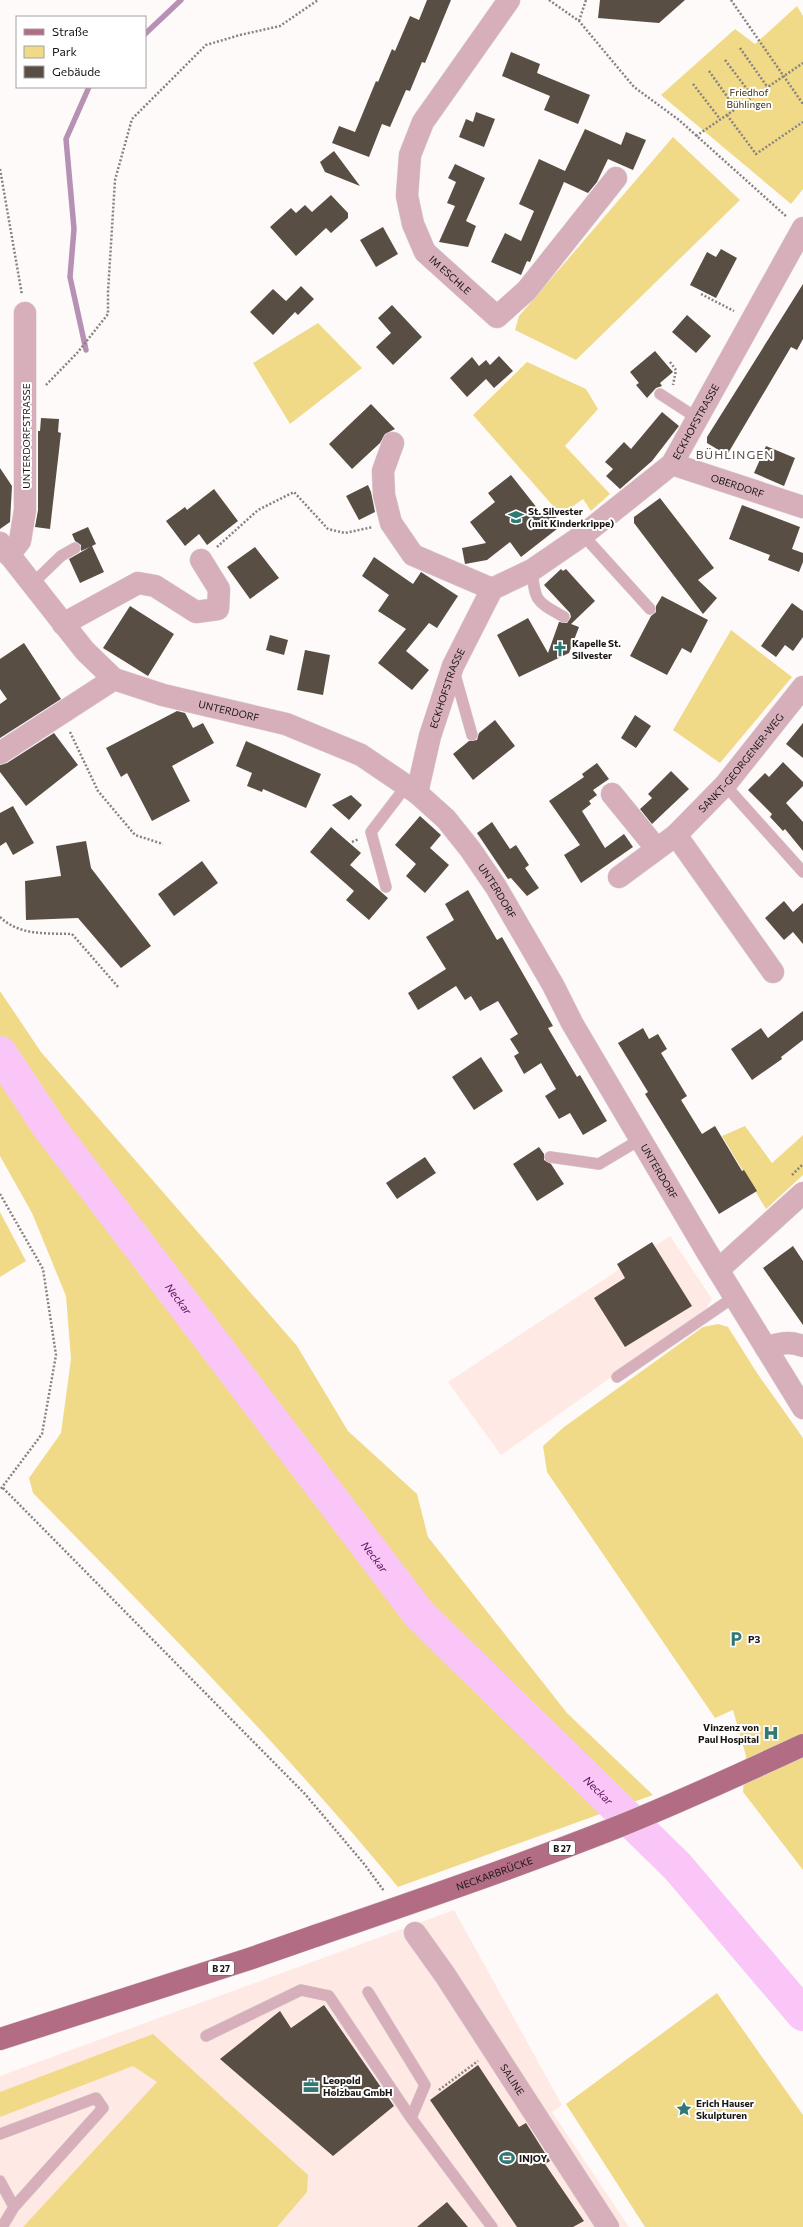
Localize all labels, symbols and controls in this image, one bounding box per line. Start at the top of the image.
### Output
legend [16,16,146,88]
text: Straße [52,24,88,38]
text: Park [52,44,78,58]
text: Gebäude [52,64,100,78]
park label: Friedhof Bühlingen [727,86,771,110]
street label: IM ESCHLE [427,253,474,297]
street label: ECKHOFSTRASSE [670,382,721,461]
street label: UNTERDORFSTRASSE [20,383,32,489]
district label: BÜHLINGEN [696,447,774,461]
street label: OBERDORF [709,471,766,500]
place label: St. Silvester (mit Kinderkrippe) [528,505,614,529]
school or university icon: St. Silvester (mit Kinderkrippe) [507,508,525,526]
place label: Kapelle St. Silvester [572,637,621,661]
church icon: Kapelle St. Silvester [551,640,569,658]
street label: ECKHOFSTRASSE [427,646,467,730]
street label: UNTERDORF [197,698,261,724]
street label: SANKT-GEORGENER-WEG [696,711,786,815]
street label: UNTERDORF [476,861,519,921]
street label: UNTERDORF [639,1142,680,1201]
water label: Neckar [163,1280,196,1317]
water label: Neckar [359,1538,392,1575]
parking icon: P3 [727,1630,745,1648]
place label: P3 [748,1633,760,1645]
place label: Vinzenz von Paul Hospital [698,1721,759,1745]
hospital icon: Vinzenz von Paul Hospital [762,1724,780,1742]
water label: Neckar [582,1773,617,1807]
road number: B 27 [549,1841,575,1855]
street label: NECKARBRÜCKE [454,1854,534,1893]
road number: B 27 [208,1961,234,1975]
street label: SALINE [498,2062,527,2097]
place label: Leopold Holzbau GmbH [323,2074,393,2098]
office icon: Leopold Holzbau GmbH [302,2077,320,2095]
place label: Erich Hauser Skulpturen [696,2097,754,2121]
place icon: Erich Hauser Skulpturen [675,2100,693,2118]
sports icon: INJOY [498,2149,516,2167]
place label: INJOY [519,2152,547,2164]

